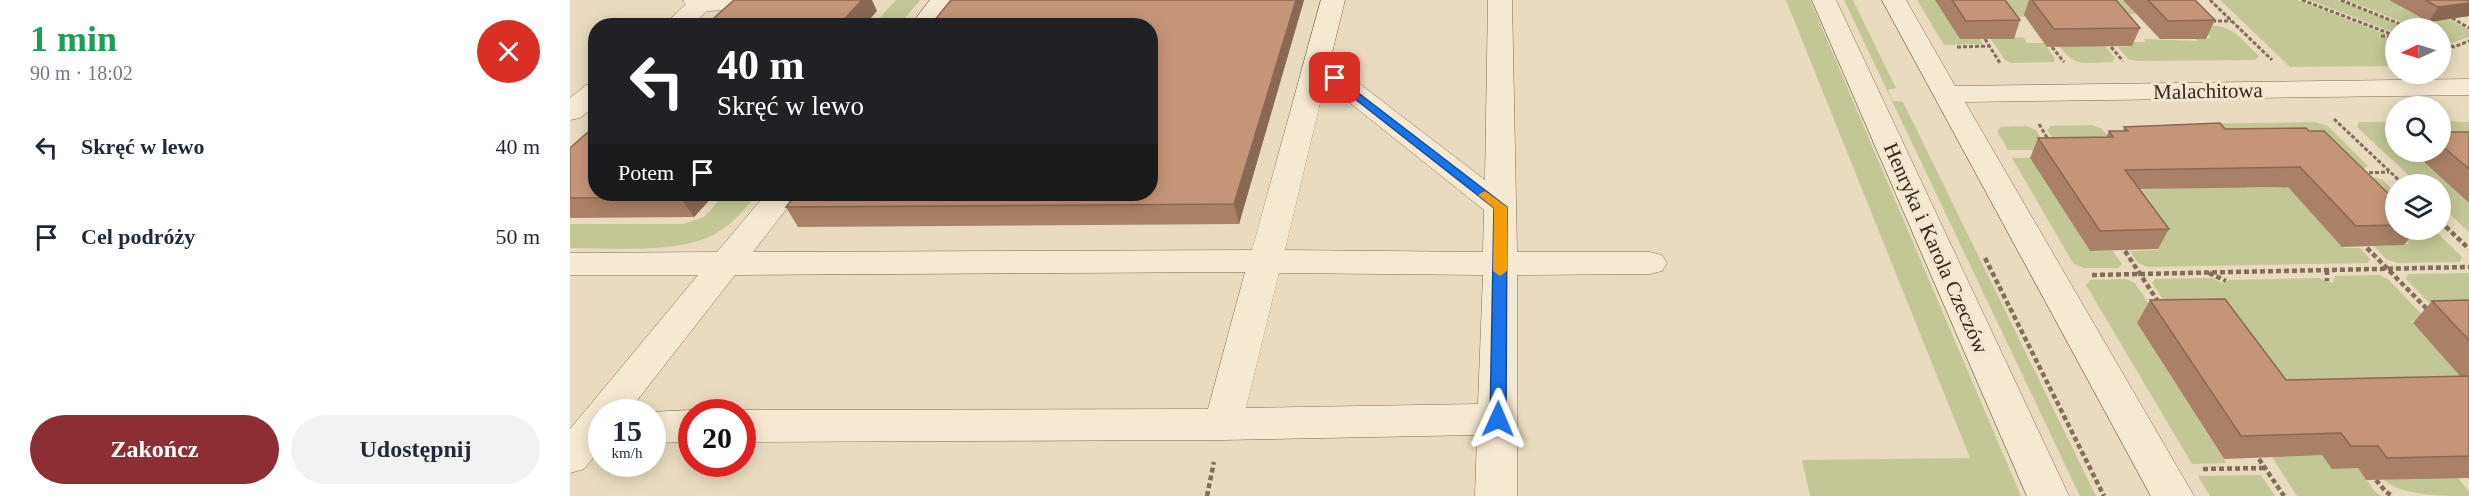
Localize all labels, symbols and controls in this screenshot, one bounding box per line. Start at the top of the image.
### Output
north arrow [2385,18,2451,84]
map controls [2385,18,2451,240]
text: 1 min [30,19,117,59]
button: close [477,20,540,83]
icon: left [618,42,696,120]
text: 40 m [717,42,805,88]
pin [1309,52,1360,103]
icon: arrive [1318,61,1351,94]
text: 90 m · 18:02 [30,62,133,84]
street label: Malachitowa [2153,78,2264,104]
text: Skręć w lewo [717,91,864,121]
button: search [2385,96,2451,162]
icon: left [30,131,63,164]
text: Skręć w lewo [81,134,204,159]
text: 40 m [495,134,540,159]
street label: Henryka i Karola Czeczów [1879,139,1994,358]
icon: arrive [686,156,719,189]
text: Potem [618,160,674,185]
button: layers [2385,174,2451,240]
icon: arrive [30,221,63,254]
text: Cel podróży [81,224,195,249]
text: 50 m [495,224,540,249]
position arrow [1466,387,1530,451]
speed limit sign: 20 [678,399,756,477]
text: 15 [612,414,642,447]
button: Zakończ [30,415,279,484]
button: Udostępnij [291,415,540,484]
text: km/h [612,445,642,461]

